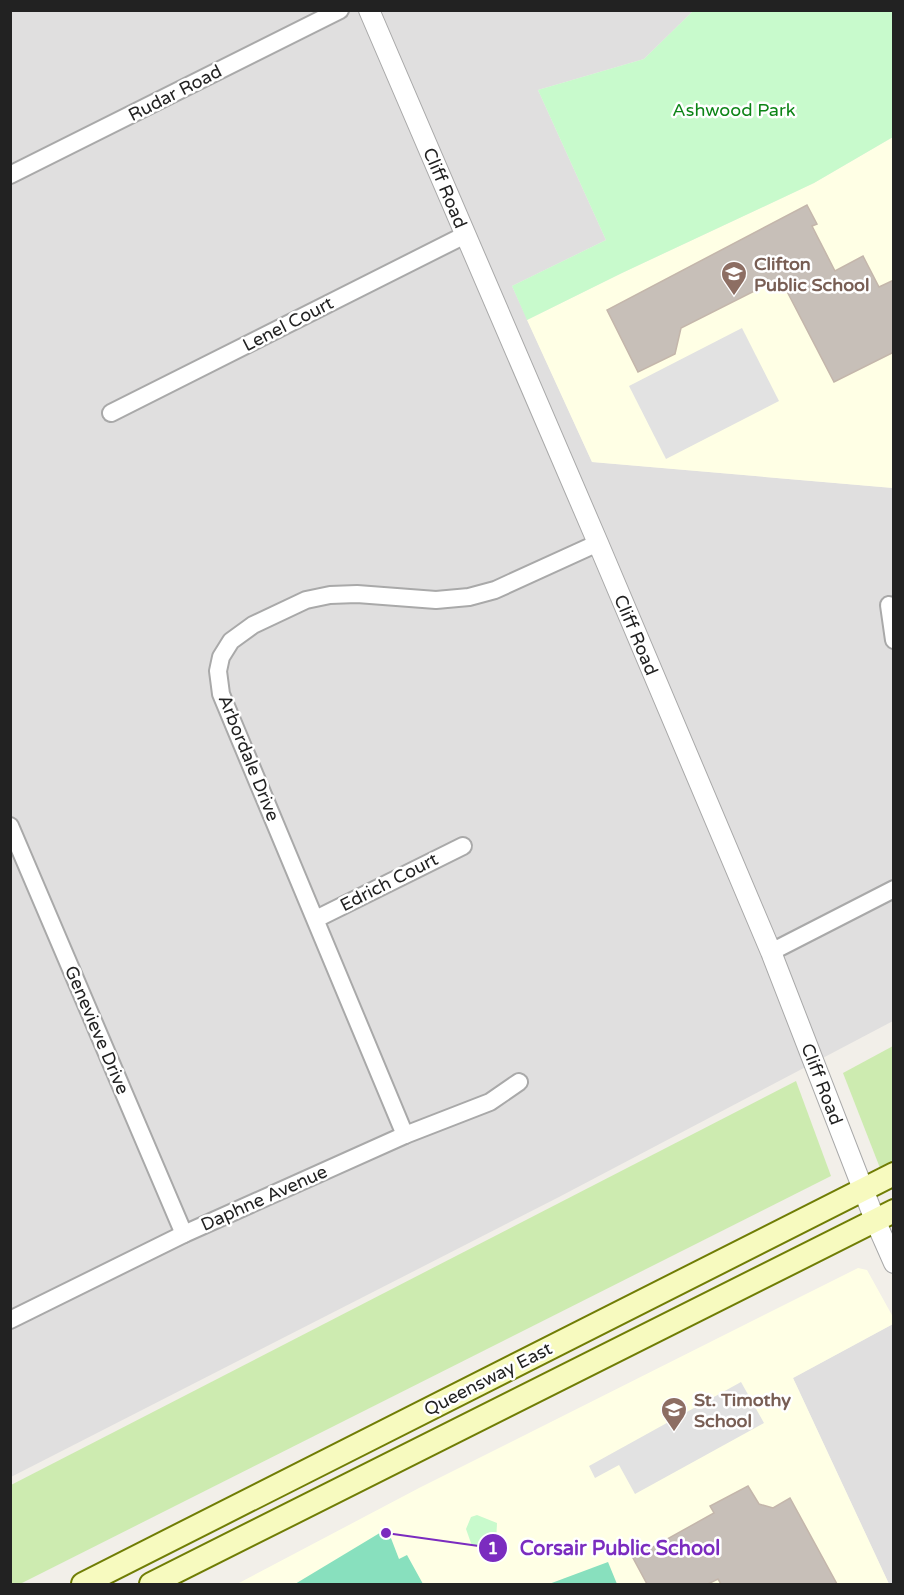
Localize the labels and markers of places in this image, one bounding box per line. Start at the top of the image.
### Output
place label: Clifton Public School [754,253,870,296]
school or university icon: Clifton Public School [719,259,749,297]
place label: St. Timothy School [694,1389,791,1432]
school or university icon: St. Timothy School [659,1395,689,1433]
callout: Corsair Public School [478,1529,733,1567]

